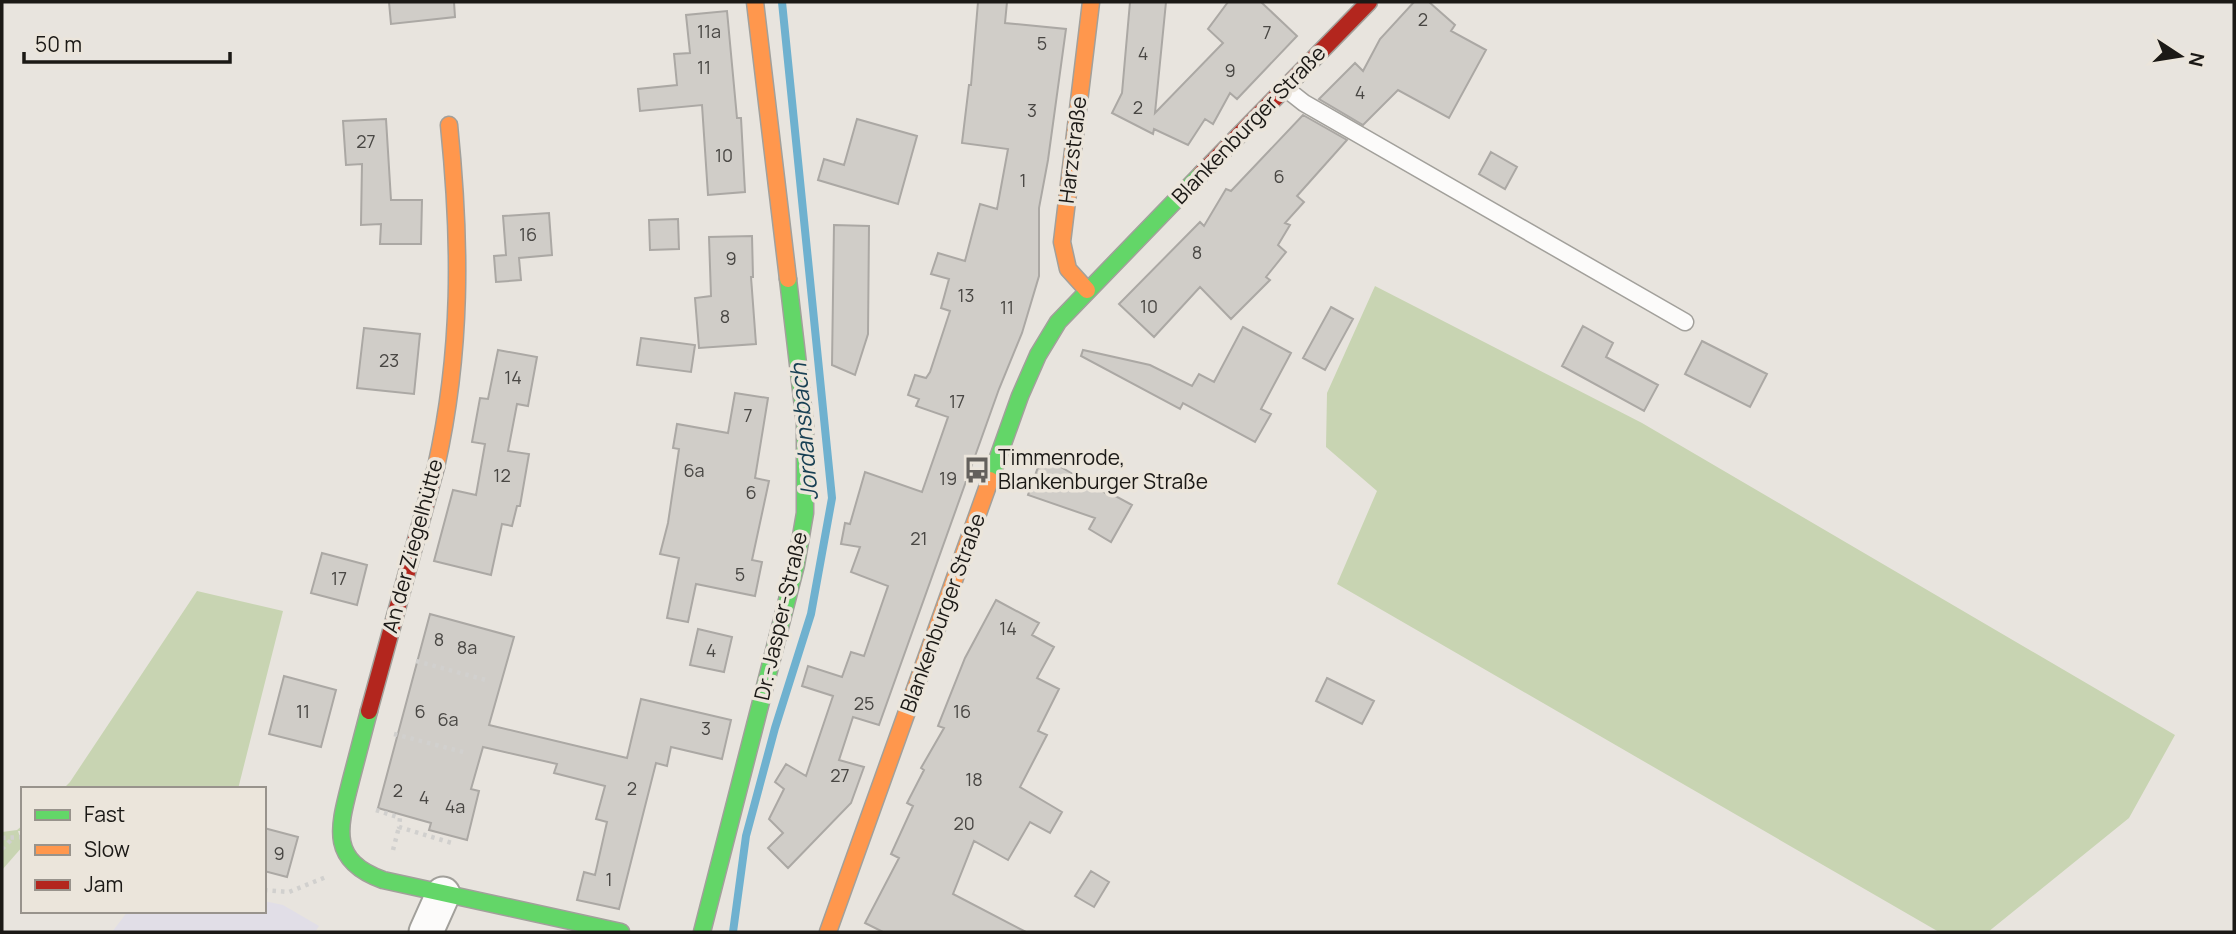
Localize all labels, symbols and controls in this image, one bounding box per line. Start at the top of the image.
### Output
house number: 2 [1418,7,1428,31]
house number: 11a [697,19,721,43]
house number: 7 [1262,20,1272,44]
scale bar [24,21,231,65]
north arrow [2145,21,2215,91]
text: 50 m [35,30,82,58]
house number: 5 [1037,31,1047,55]
street label: Blankenburger Straße [1165,39,1331,210]
house number: 4 [1138,41,1148,65]
text: N [2182,50,2211,69]
house number: 11 [697,55,711,79]
house number: 9 [1224,58,1236,82]
house number: 4 [1355,80,1365,104]
street label: Harzstraße [1052,95,1092,205]
house number: 2 [1133,95,1143,119]
house number: 3 [1027,98,1037,122]
house number: 27 [356,129,376,153]
house number: 10 [715,143,733,167]
house number: 6 [1273,164,1285,188]
house number: 1 [1019,168,1027,192]
house number: 16 [519,222,537,246]
house number: 8 [1192,240,1202,264]
house number: 9 [725,246,737,270]
house number: 13 [958,283,974,307]
house number: 10 [1140,294,1158,318]
house number: 11 [1000,295,1014,319]
house number: 8 [720,304,730,328]
house number: 23 [379,348,399,372]
water label: Jordansbach [781,361,825,502]
house number: 14 [504,365,522,389]
house number: 17 [949,389,965,413]
house number: 7 [743,403,753,427]
place label: Timmenrode, Blankenburger Straße [998,443,1208,495]
bus stop icon: Timmenrode, Blankenburger Straße [962,455,992,485]
street label: An der Ziegelhütte [375,456,449,636]
house number: 6a [683,458,705,482]
house number: 12 [493,463,511,487]
house number: 19 [939,466,957,490]
house number: 6 [745,480,757,504]
street label: Blankenburger Straße [893,509,991,716]
house number: 21 [910,526,928,550]
street label: Dr.-Jasper-Straße [747,529,813,703]
house number: 5 [735,562,745,586]
house number: 17 [331,566,347,590]
house number: 14 [999,616,1017,640]
house number: 8 [434,627,444,651]
house number: 8a [457,635,477,659]
house number: 4 [706,638,716,662]
house number: 25 [854,691,874,715]
house number: 11 [296,699,310,723]
house number: 6 [414,699,426,723]
house number: 16 [953,699,971,723]
house number: 6a [437,707,459,731]
house number: 3 [701,716,711,740]
house number: 27 [830,763,850,787]
house number: 18 [965,767,983,791]
house number: 2 [627,776,637,800]
house number: 2 [393,778,403,802]
house number: 4 [419,785,429,809]
legend [21,787,266,913]
house number: 4a [445,794,465,818]
text: Fast [84,800,125,828]
house number: 20 [953,811,975,835]
text: Slow [84,835,130,863]
house number: 9 [273,841,285,865]
house number: 1 [605,867,613,891]
text: Jam [84,870,123,898]

